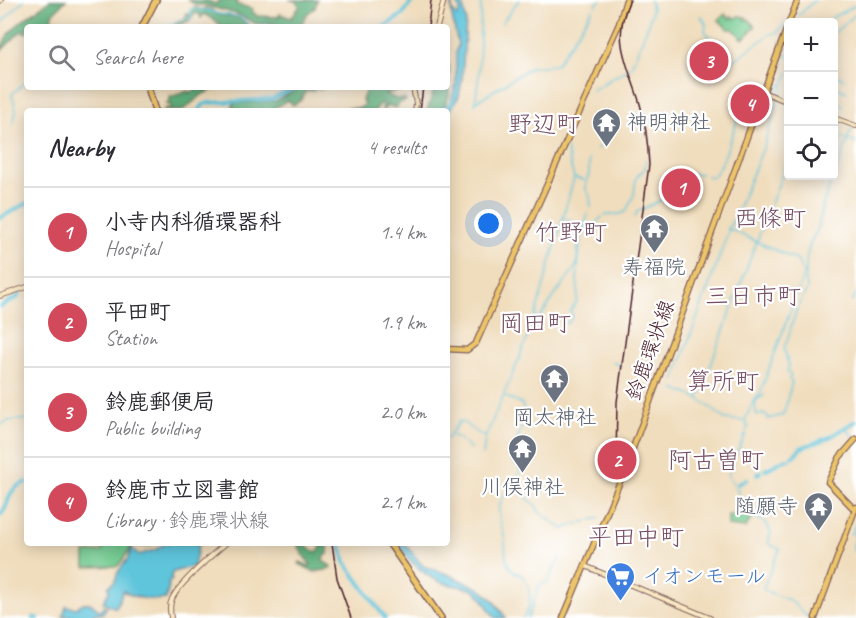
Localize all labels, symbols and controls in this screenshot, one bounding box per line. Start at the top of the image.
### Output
map controls [784,18,838,180]
button: + [784,18,838,72]
search box [24,24,450,90]
pin: 3 [690,38,728,84]
icon: search [45,41,78,74]
text: Search here [93,43,183,71]
button: − [784,72,838,126]
pin: 4 [730,82,770,126]
temple icon: 神明神社 [590,106,622,148]
district label: 野辺町 [508,109,580,139]
place label: 神明神社 [627,109,711,135]
button: locate [784,126,838,180]
text: Nearby [48,131,113,164]
text: 4 results [367,135,426,160]
pin: 1 [662,166,700,210]
district label: 西條町 [734,203,806,233]
text: 小寺内科循環器科 [105,208,281,236]
your location [474,209,503,238]
temple icon: 寿福院 [638,212,670,254]
district label: 竹野町 [535,217,607,247]
text: 1 [63,220,72,245]
text: 1.4 km [380,220,426,245]
text: Hospital [105,236,160,261]
place label: 寿福院 [623,254,686,280]
district label: 三日市町 [705,281,801,311]
street label: 鈴鹿環状線 [620,296,680,404]
text: 平田町 [105,298,171,326]
district label: 岡田町 [499,308,571,338]
text: 2 [63,310,72,335]
text: 1.9 km [380,310,426,335]
text: Station [105,326,157,351]
temple icon: 岡太神社 [539,362,571,404]
district label: 算所町 [687,366,759,396]
text: 鈴鹿郵便局 [105,388,215,416]
text: 3 [63,400,72,425]
text: 2.0 km [380,400,426,425]
place label: 岡太神社 [513,404,597,430]
text: Public building [105,416,200,441]
temple icon: 川俣神社 [507,432,539,474]
pin: 2 [598,438,636,482]
district label: 阿古曽町 [668,445,764,475]
place label: 川俣神社 [481,474,565,500]
text: 鈴鹿市立図書館 [105,476,259,504]
text: 4 [63,490,72,515]
text: 2.1 km [380,490,426,515]
temple icon: 随願寺 [803,490,835,532]
place label: 随願寺 [735,493,798,519]
text: Library · 鈴鹿環状線 [105,508,269,533]
district label: 平田中町 [588,522,684,552]
supermarket icon: イオンモール [605,560,637,602]
place label: イオンモール [642,563,766,589]

